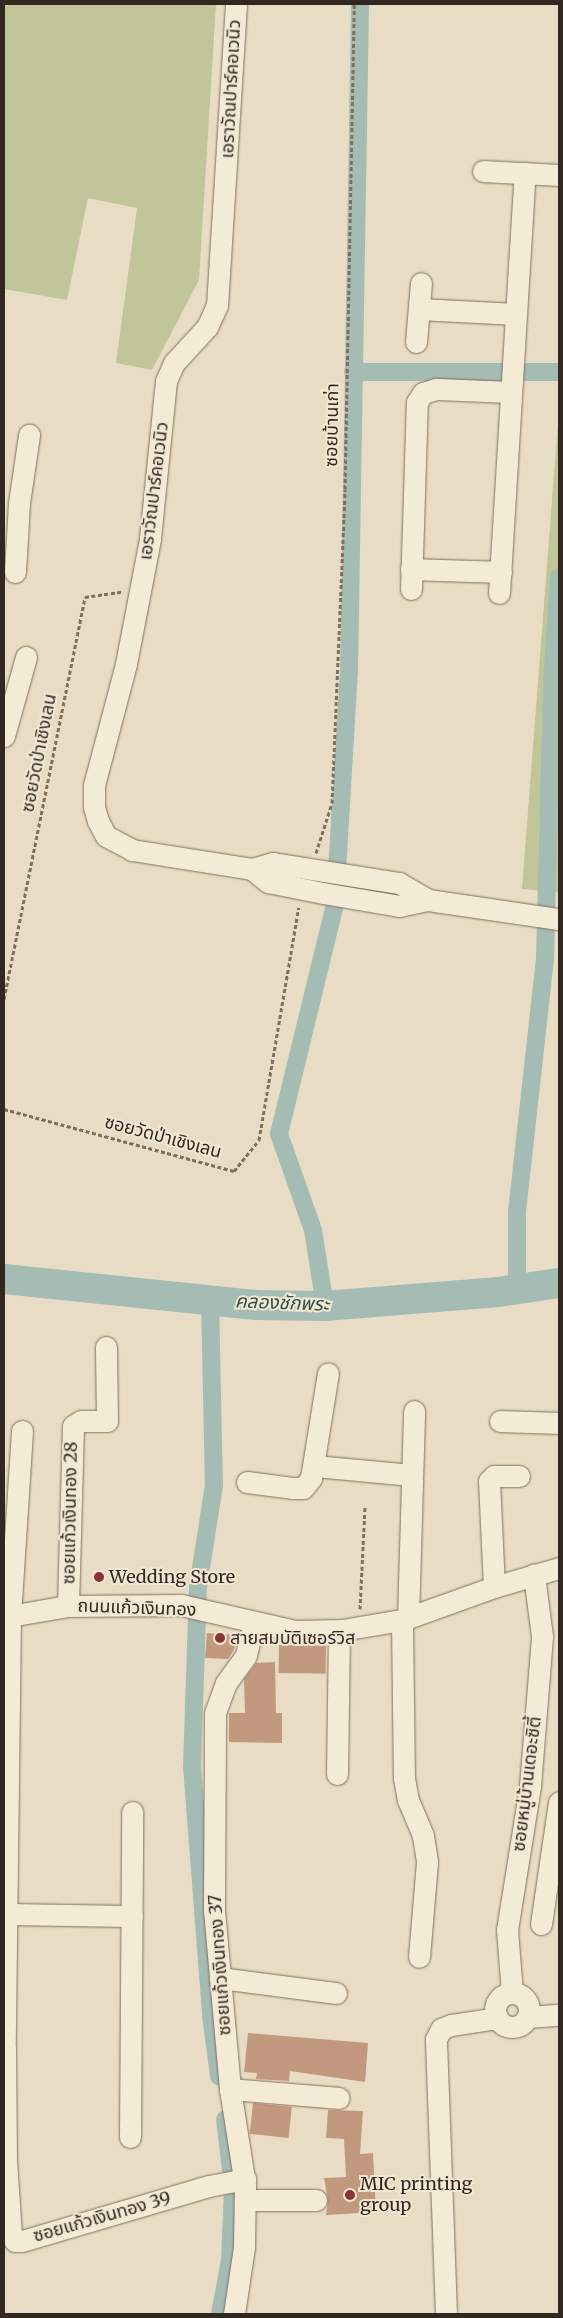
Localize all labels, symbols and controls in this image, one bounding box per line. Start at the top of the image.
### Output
street label: เอราวัณปาร์คอเวนิว [217,19,245,159]
street label: ซอยบ้านเก่า [320,383,344,467]
street label: เอราวัณปาร์คอเวนิว [135,421,173,561]
street label: ซอยวัดป่าเชิงเลน [17,692,61,814]
street label: ซอยวัดป่าเชิงเลน [102,1111,224,1163]
water label: คลองชักพระ [234,1290,330,1316]
street label: ซอยแก้วเงินทอง 28 [58,1442,82,1584]
place label: Wedding Store [109,1566,235,1588]
marker: Wedding Store [93,1571,105,1583]
street label: ถนนแก้วเงินทอง [77,1595,197,1621]
place label: สายสมบัติเซอร์วิส [230,1627,355,1649]
marker: สายสมบัติเซอร์วิส [214,1632,226,1644]
street label: ซอยหมู่บ้านเดอะซิตี้ [508,1715,546,1853]
street label: ซอยแก้วเงินทอง 37 [204,1894,236,2036]
place label: MIC printing group [360,2174,472,2216]
street label: ซอยแก้วเงินทอง 39 [31,2187,173,2247]
marker: MIC printing group [344,2189,356,2201]

